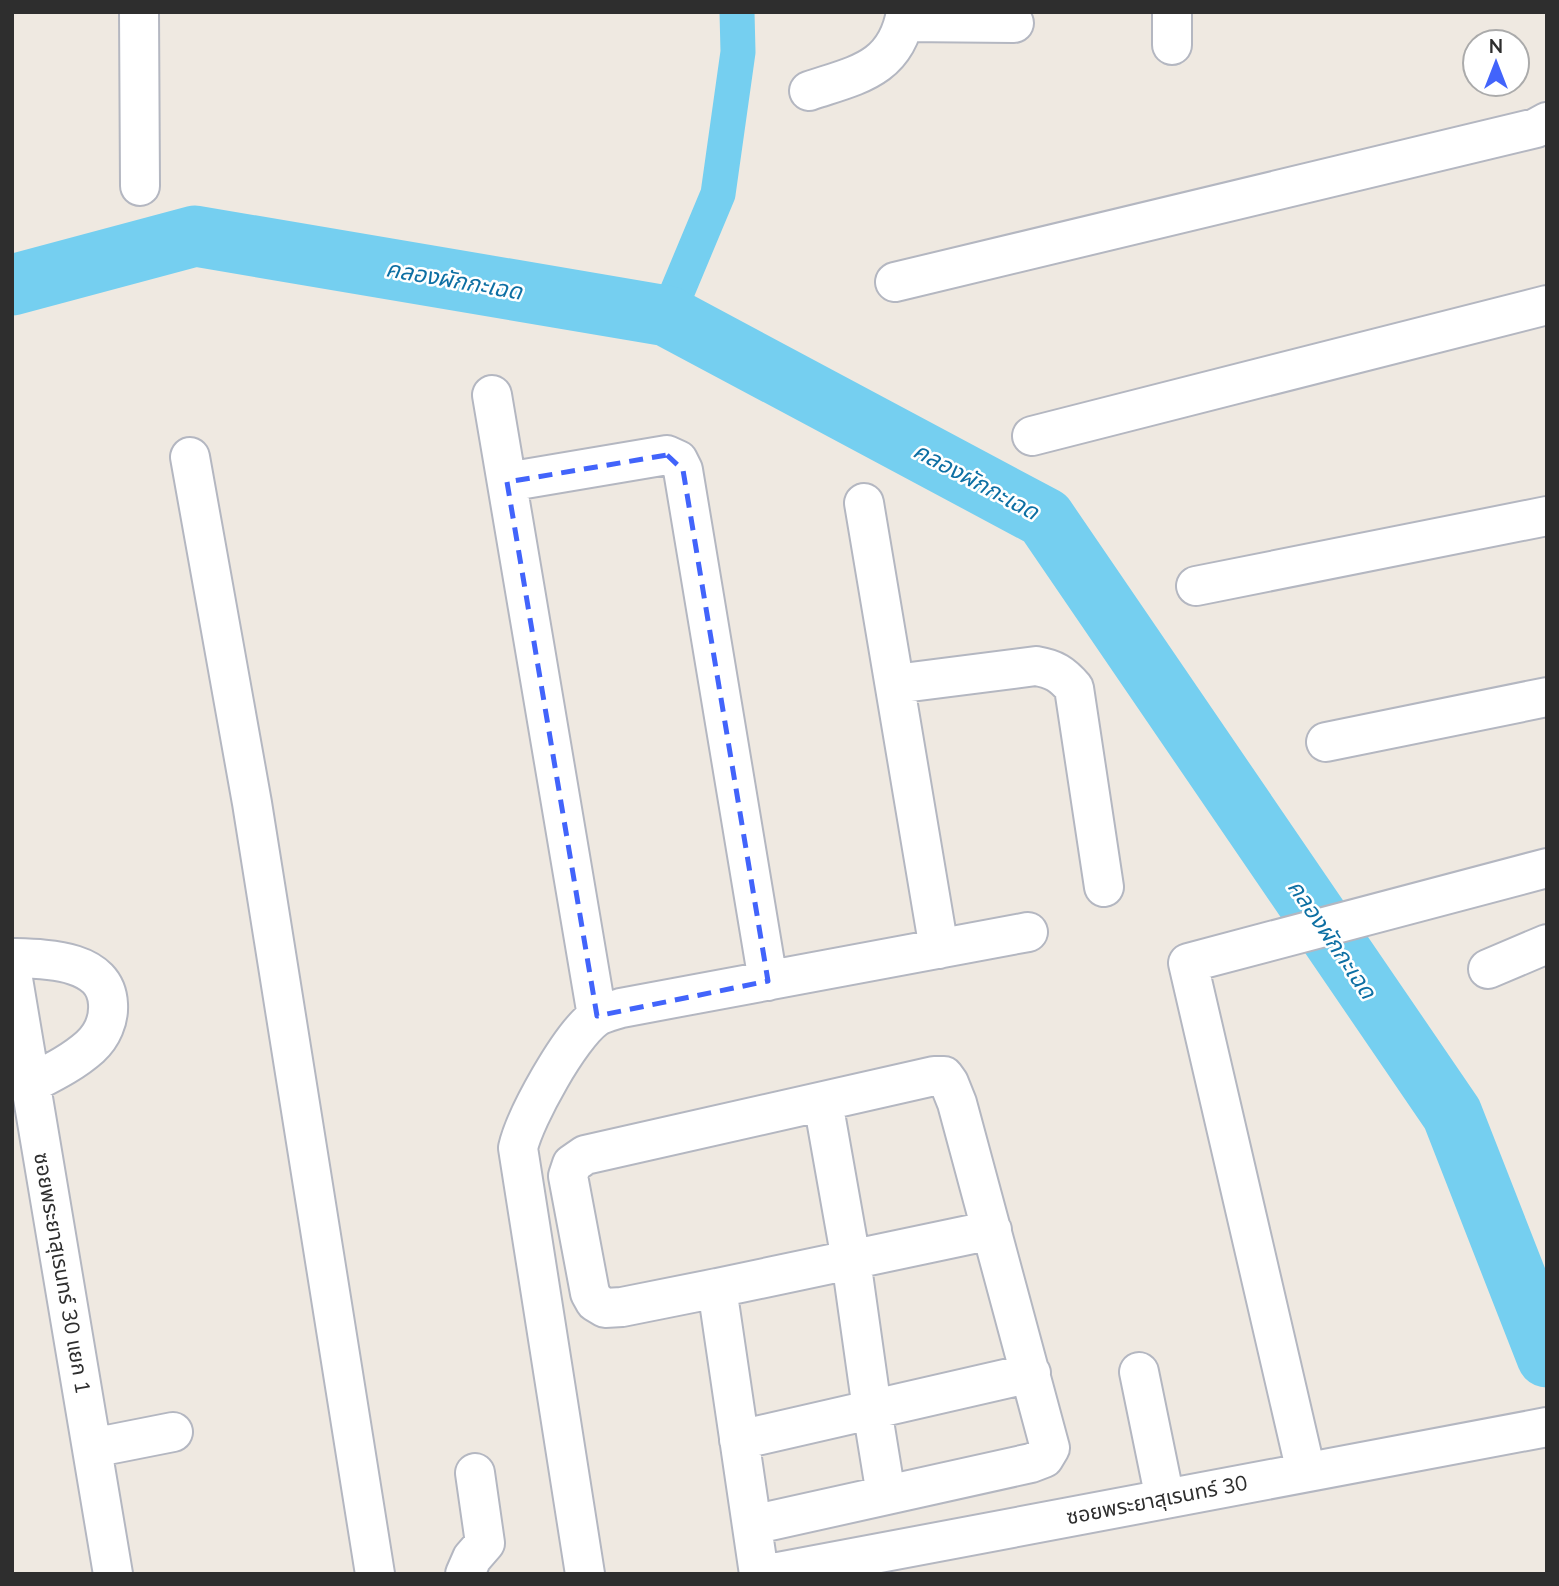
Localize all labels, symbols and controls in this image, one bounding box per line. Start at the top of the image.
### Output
north arrow [1461,28,1531,98]
text: N [1489,34,1503,58]
water label: คลองผักกะเฉด [384,253,525,306]
water label: คลองผักกะเฉด [909,435,1045,526]
water label: คลองผักกะเฉด [1282,874,1383,1005]
street label: ซอยพระยาสุเรนทร์ 30 แยก 1 [28,1150,97,1395]
street label: ซอยพระยาสุเรนทร์ 30 [1064,1469,1250,1530]

